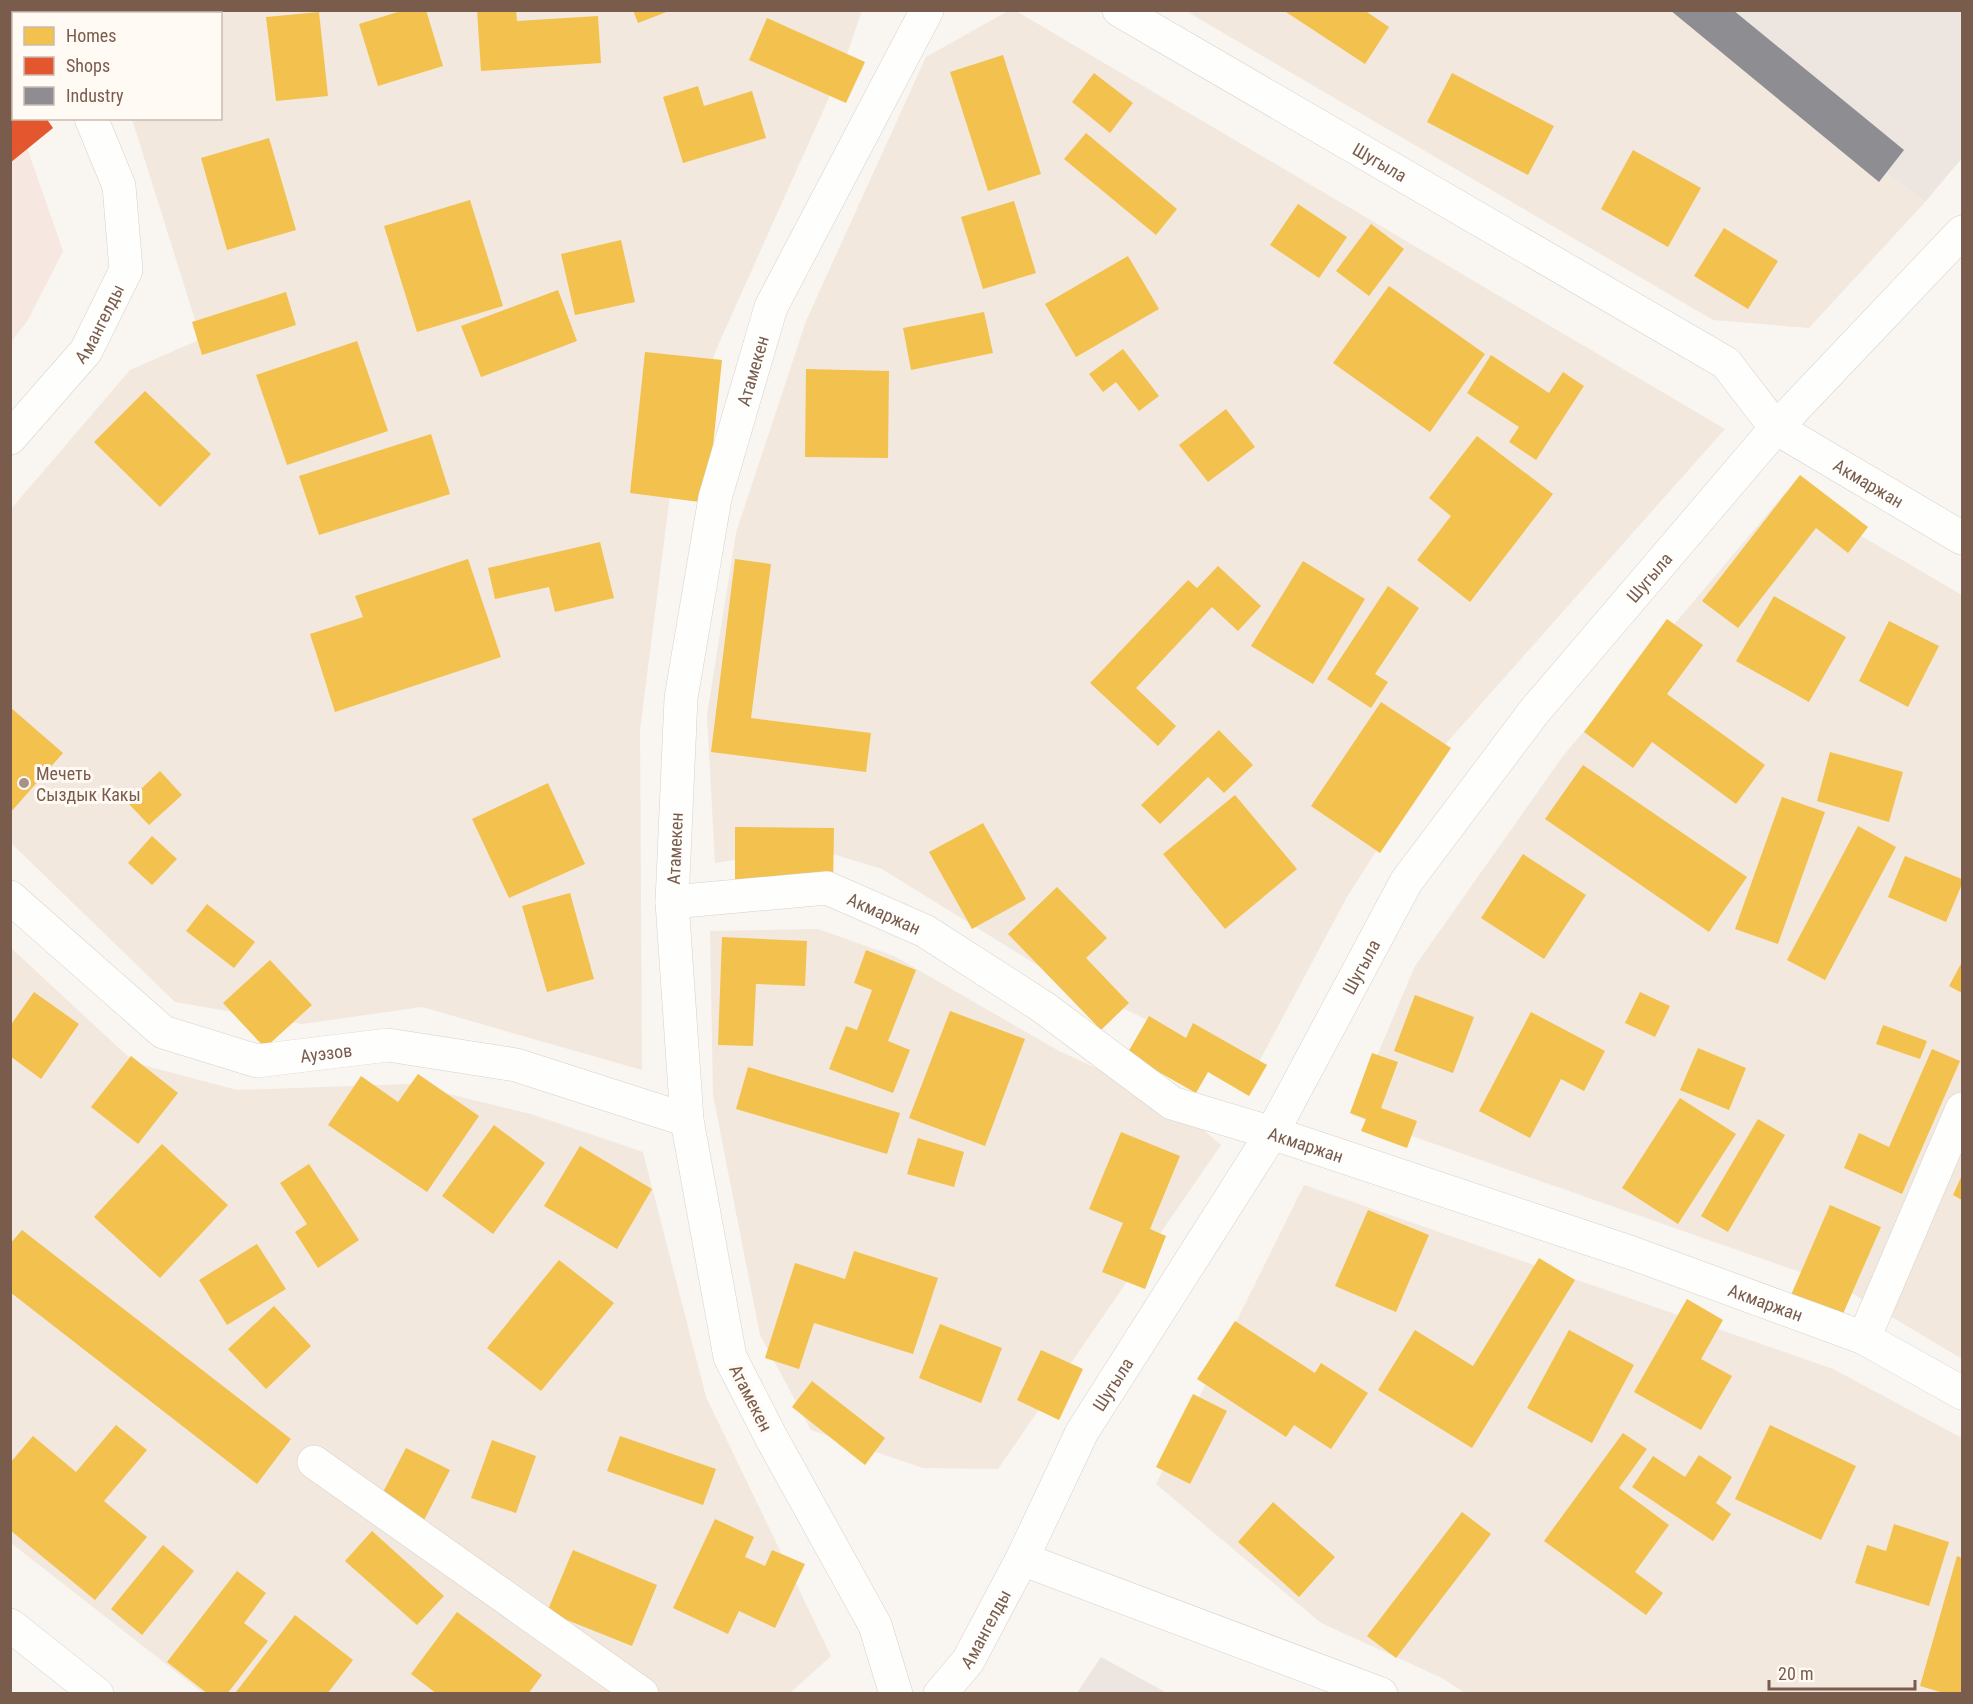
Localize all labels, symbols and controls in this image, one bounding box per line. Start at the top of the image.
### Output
legend [12,12,222,120]
text: Homes [66,25,116,46]
text: Shops [66,55,110,76]
text: Industry [66,85,124,106]
street label: Шугыла [1349,138,1411,186]
street label: Амангелды [70,281,128,367]
street label: Атамекен [732,333,773,408]
street label: Акмаржан [1830,454,1908,512]
street label: Шугыла [1622,548,1676,606]
place label: Мечеть Сыздык Какы [36,763,141,805]
marker: Мечеть Сыздык Какы [17,776,31,790]
street label: Атамекен [662,812,686,885]
street label: Акмаржан [844,888,924,938]
street label: Шугыла [1338,936,1384,998]
street label: Ауэзов [299,1039,353,1066]
street label: Акмаржан [1266,1122,1346,1167]
street label: Акмаржан [1725,1279,1806,1325]
street label: Шугыла [1088,1354,1137,1415]
street label: Атамекен [725,1361,777,1435]
street label: Амангелды [956,1586,1015,1673]
scale bar [1769,1653,1914,1691]
text: 20 m [1778,1663,1813,1684]

